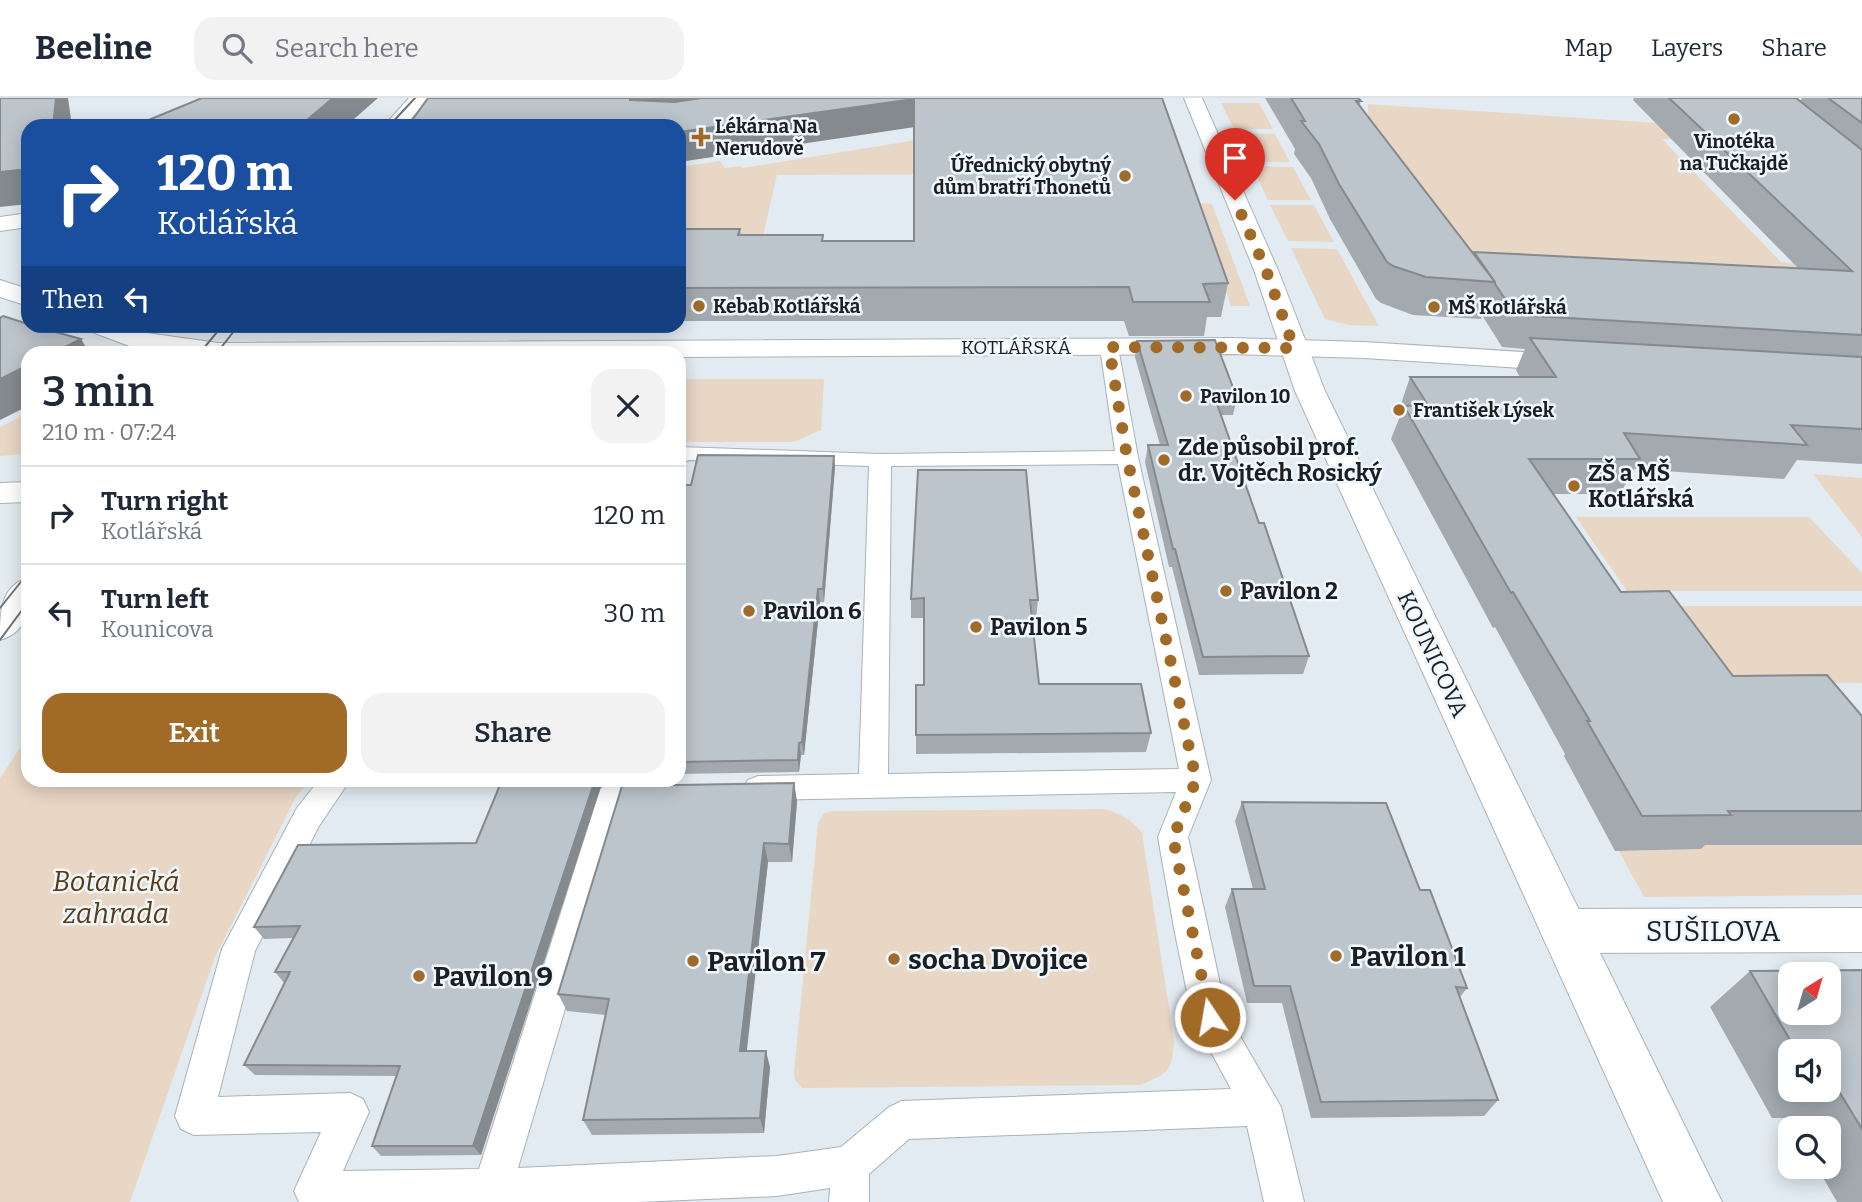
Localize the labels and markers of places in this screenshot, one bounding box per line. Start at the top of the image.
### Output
marker: Vinotéka na Tučkajdě [1726,111,1742,127]
place label: Lékárna Na Nerudově [715,115,818,160]
pin [1205,128,1265,200]
marker: Lékárna Na Nerudově [693,129,709,145]
place label: Vinotéka na Tučkajdě [1680,130,1788,175]
place label: Úřednický obytný dům bratří Thonetů [933,152,1111,199]
marker: Úřednický obytný dům bratří Thonetů [1117,168,1133,184]
place label: MŠ Kotlářská [1448,294,1567,319]
place label: Kebab Kotlářská [713,295,861,318]
marker: Kebab Kotlářská [691,298,707,314]
marker: MŠ Kotlářská [1426,299,1442,315]
place label: Pavilon 10 [1200,385,1291,408]
marker: Pavilon 10 [1178,388,1194,404]
place label: František Lýsek [1413,399,1555,422]
marker: František Lýsek [1391,402,1407,418]
place label: Zde působil prof. dr. Vojtěch Rosický [1178,433,1382,487]
marker: Zde působil prof. dr. Vojtěch Rosický [1156,452,1172,468]
place label: ZŠ a MŠ Kotlářská [1588,458,1694,513]
marker: ZŠ a MŠ Kotlářská [1566,478,1582,494]
place label: Pavilon 2 [1240,577,1338,605]
marker: Pavilon 2 [1218,583,1234,599]
place label: Pavilon 6 [763,597,862,625]
marker: Pavilon 6 [741,603,757,619]
place label: Pavilon 5 [990,613,1088,641]
marker: Pavilon 5 [968,619,984,635]
place label: Pavilon 1 [1350,940,1466,973]
place label: socha Dvojice [908,943,1088,976]
place label: Pavilon 7 [707,945,826,978]
marker: Pavilon 1 [1328,948,1344,964]
marker: socha Dvojice [886,951,902,967]
marker: Pavilon 7 [685,953,701,969]
place label: Pavilon 9 [433,960,553,993]
marker: Pavilon 9 [411,968,427,984]

